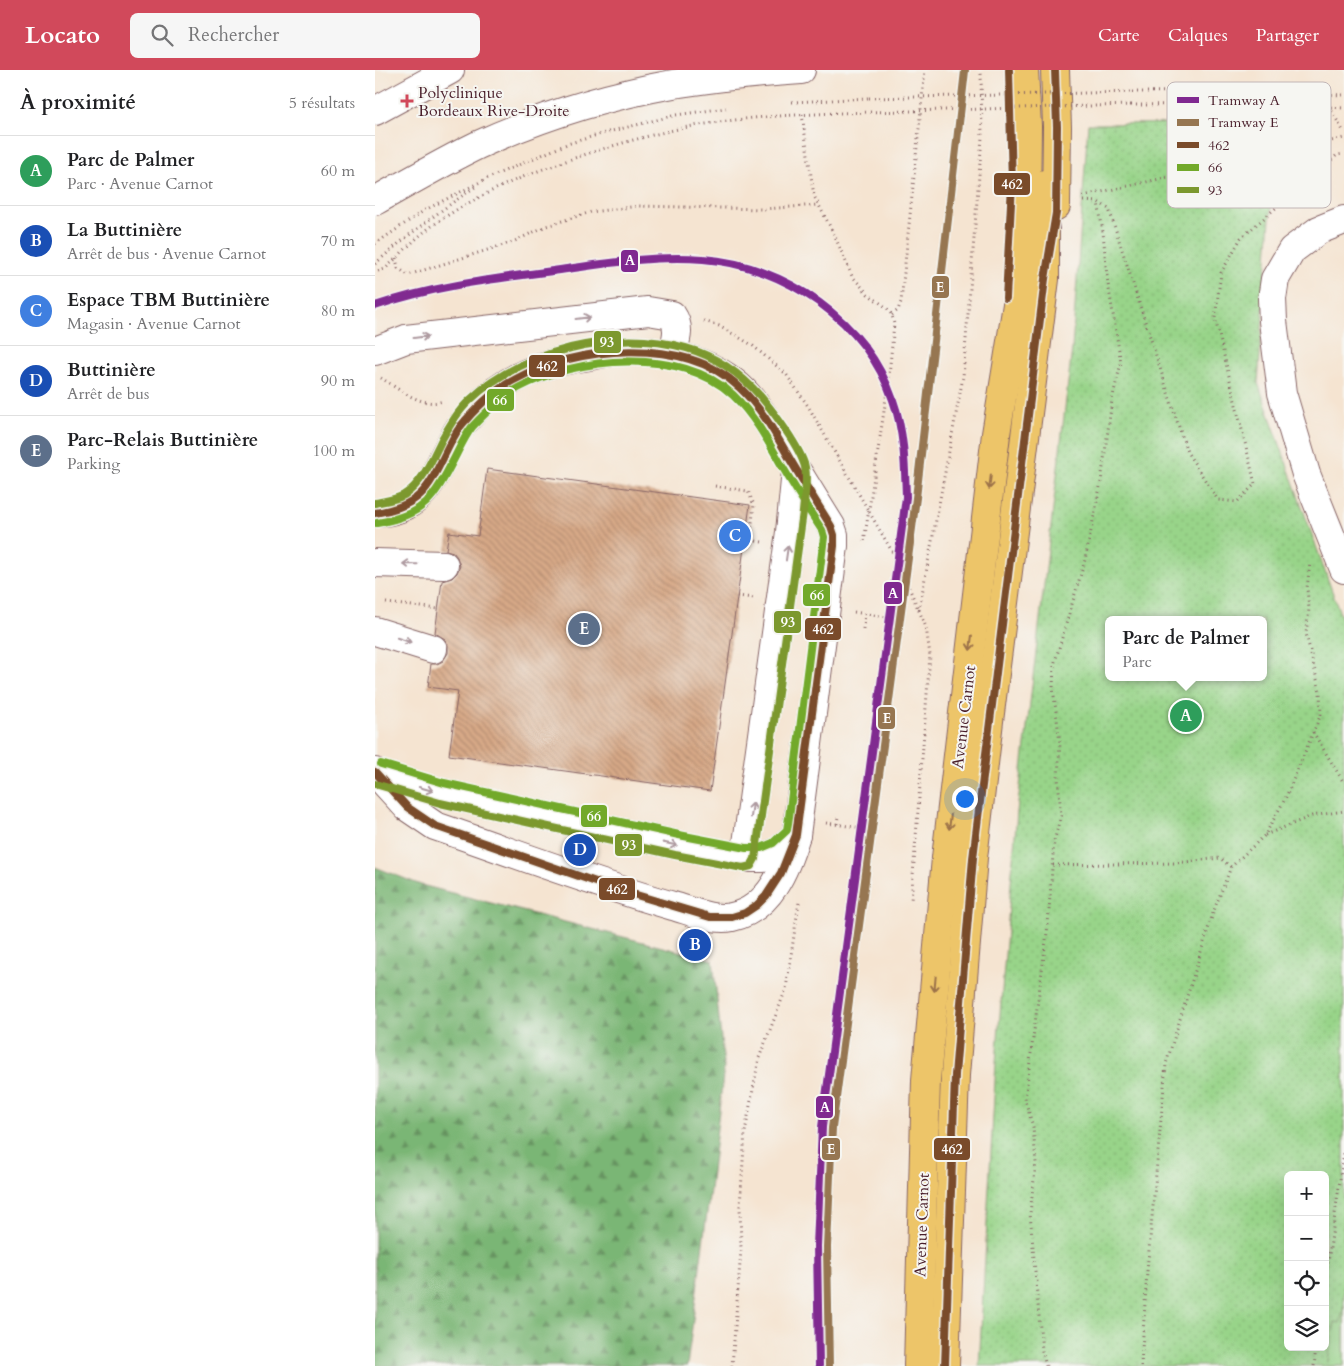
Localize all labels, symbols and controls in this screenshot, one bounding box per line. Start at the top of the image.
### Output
search box [130,13,480,58]
text: Locato [25,19,100,52]
icon: search [148,21,176,49]
text: Rechercher [188,22,279,48]
text: Carte [1098,23,1140,48]
text: Calques [1168,23,1228,48]
text: Partager [1256,23,1319,48]
place label: Polyclinique Bordeaux Rive-Droite [418,82,569,122]
legend [1167,82,1331,208]
text: À proximité [20,88,136,117]
text: Tramway A [1208,91,1280,110]
text: 5 résultats [289,92,355,114]
marker: Polyclinique Bordeaux Rive-Droite [400,94,414,108]
text: Tramway E [1208,113,1279,132]
text: 462 [1208,136,1230,155]
text: Parc de Palmer [67,147,194,173]
text: 66 [1208,158,1222,177]
text: A [30,160,42,182]
text: 60 m [321,160,355,182]
line badge: 462 [993,172,1031,196]
text: Parc · Avenue Carnot [67,173,213,195]
text: 462 [1001,175,1023,194]
text: 93 [1208,181,1222,200]
text: La Buttinière [67,217,182,243]
text: B [30,230,42,252]
text: 70 m [321,230,355,252]
text: Arrêt de bus · Avenue Carnot [67,243,266,265]
line badge: A [620,249,639,273]
text: A [625,251,636,270]
line badge: E [931,275,950,299]
text: E [936,278,945,297]
text: Espace TBM Buttinière [67,287,270,313]
text: C [30,300,42,322]
text: 80 m [321,300,355,322]
text: Magasin · Avenue Carnot [67,313,240,335]
one-way arrow [574,313,590,323]
line badge: 93 [593,330,622,354]
one-way arrow [413,332,429,342]
text: 93 [600,333,614,352]
line badge: 462 [528,354,566,378]
text: Buttinière [67,357,156,383]
text: 462 [536,357,558,376]
text: D [29,370,43,392]
text: 90 m [321,370,355,392]
text: Arrêt de bus [67,383,149,405]
line badge: 66 [486,388,515,412]
text: 66 [493,391,507,410]
text: Parc-Relais Buttinière [67,427,258,453]
text: E [31,440,41,462]
text: 100 m [313,440,355,462]
text: Parking [67,453,120,475]
one-way arrow [985,474,995,490]
pin: C [719,517,751,555]
one-way arrow [782,546,792,562]
one-way arrow [402,559,418,569]
line badge: A [883,581,903,605]
line badge: 66 [802,583,831,607]
text: A [888,584,899,603]
text: 66 [810,586,824,605]
pin: E [568,610,600,648]
line badge: 93 [773,610,802,634]
text: 93 [781,613,795,632]
popup [1105,616,1267,681]
line badge: 462 [804,617,842,641]
text: 462 [812,620,834,639]
text: Parc de Palmer [1122,625,1250,651]
one-way arrow [966,635,976,651]
one-way arrow [395,636,411,645]
text: Parc [1122,651,1152,673]
street label: Avenue Carnot [947,664,981,770]
pin: A [1170,697,1202,735]
line badge: E [877,706,896,730]
text: E [883,709,892,728]
one-way arrow [418,785,434,794]
your location [952,786,978,812]
one-way arrow [747,802,757,818]
line badge: 66 [580,804,608,828]
text: 66 [587,807,601,826]
one-way arrow [945,814,955,830]
pin: D [564,831,596,869]
line badge: 93 [614,833,643,857]
text: 93 [622,836,636,855]
one-way arrow [661,840,677,849]
line badge: 462 [598,877,636,901]
text: 462 [606,880,628,899]
pin: B [679,926,711,964]
one-way arrow [930,976,940,992]
line badge: A [815,1095,834,1119]
text: A [820,1098,831,1117]
line badge: E [821,1137,841,1161]
line badge: 462 [933,1137,971,1161]
text: E [827,1140,836,1159]
text: 462 [941,1140,963,1159]
map controls [1284,1171,1329,1351]
button: + [1284,1171,1329,1216]
street label: Avenue Carnot [909,1173,935,1277]
button: − [1284,1216,1329,1261]
button: locate [1284,1261,1329,1306]
button: layers [1284,1306,1329,1351]

